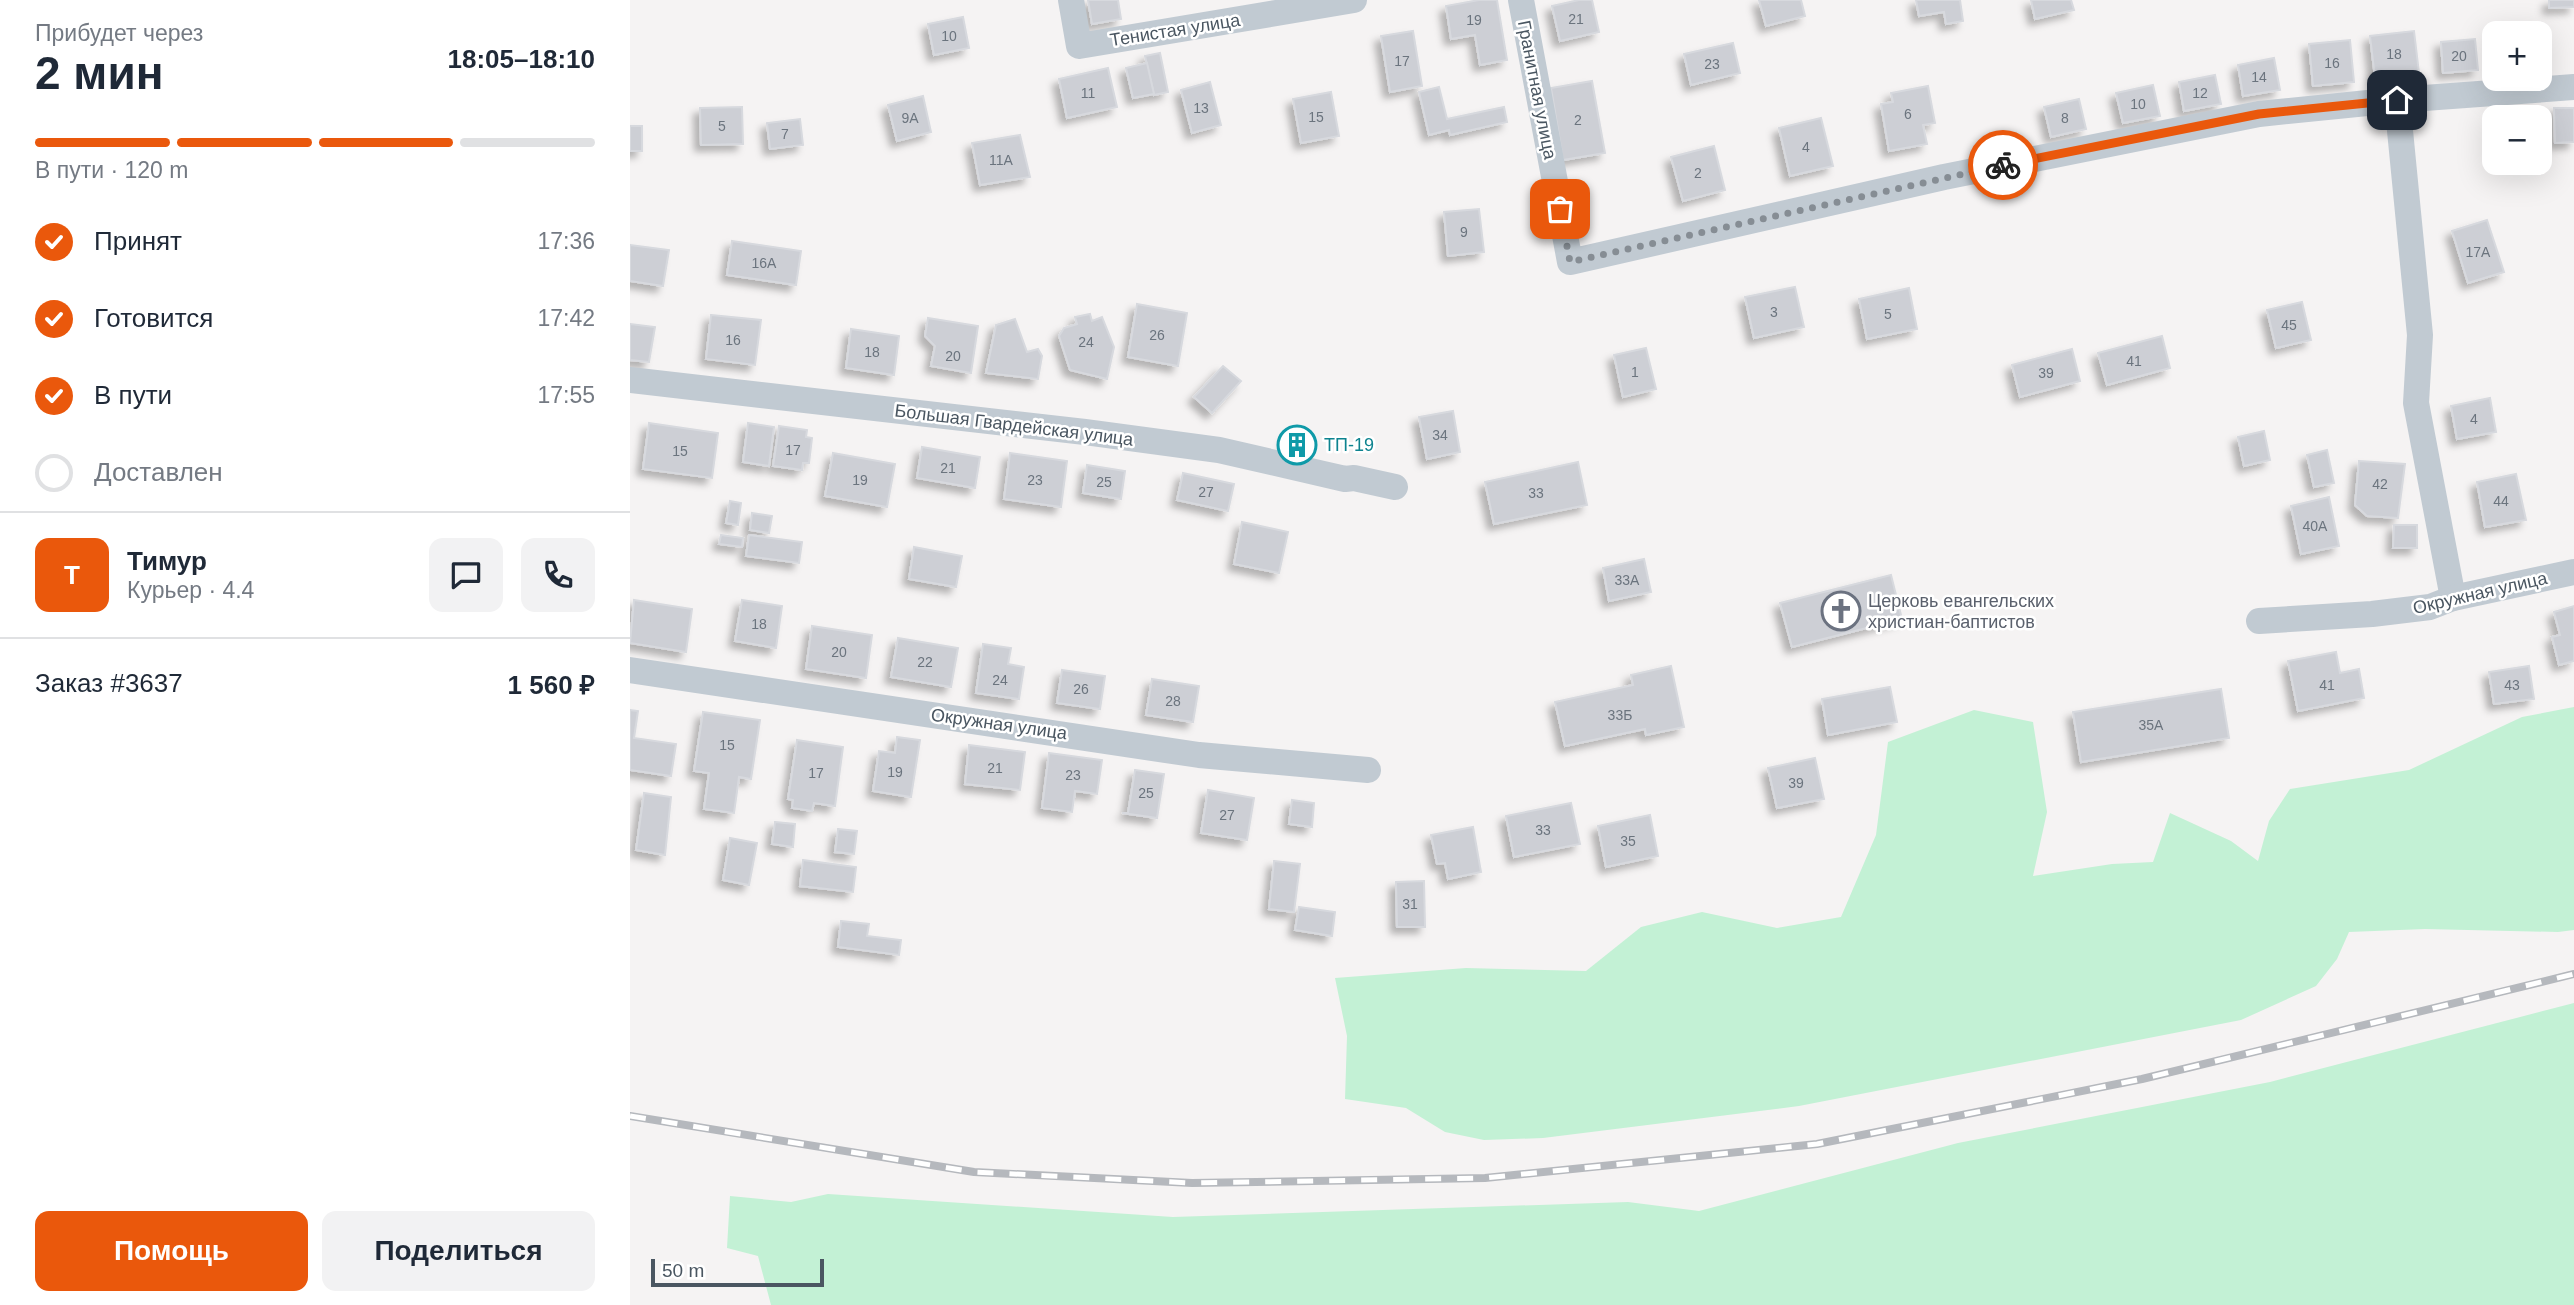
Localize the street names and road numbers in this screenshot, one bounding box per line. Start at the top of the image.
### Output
street label: Тенистая улица [1109,10,1242,50]
street label: Гранитная улица [1514,19,1560,162]
street label: Большая Гвардейская улица [894,400,1135,450]
street label: Окружная улица [2411,568,2550,618]
street label: Окружная улица [930,705,1069,744]

